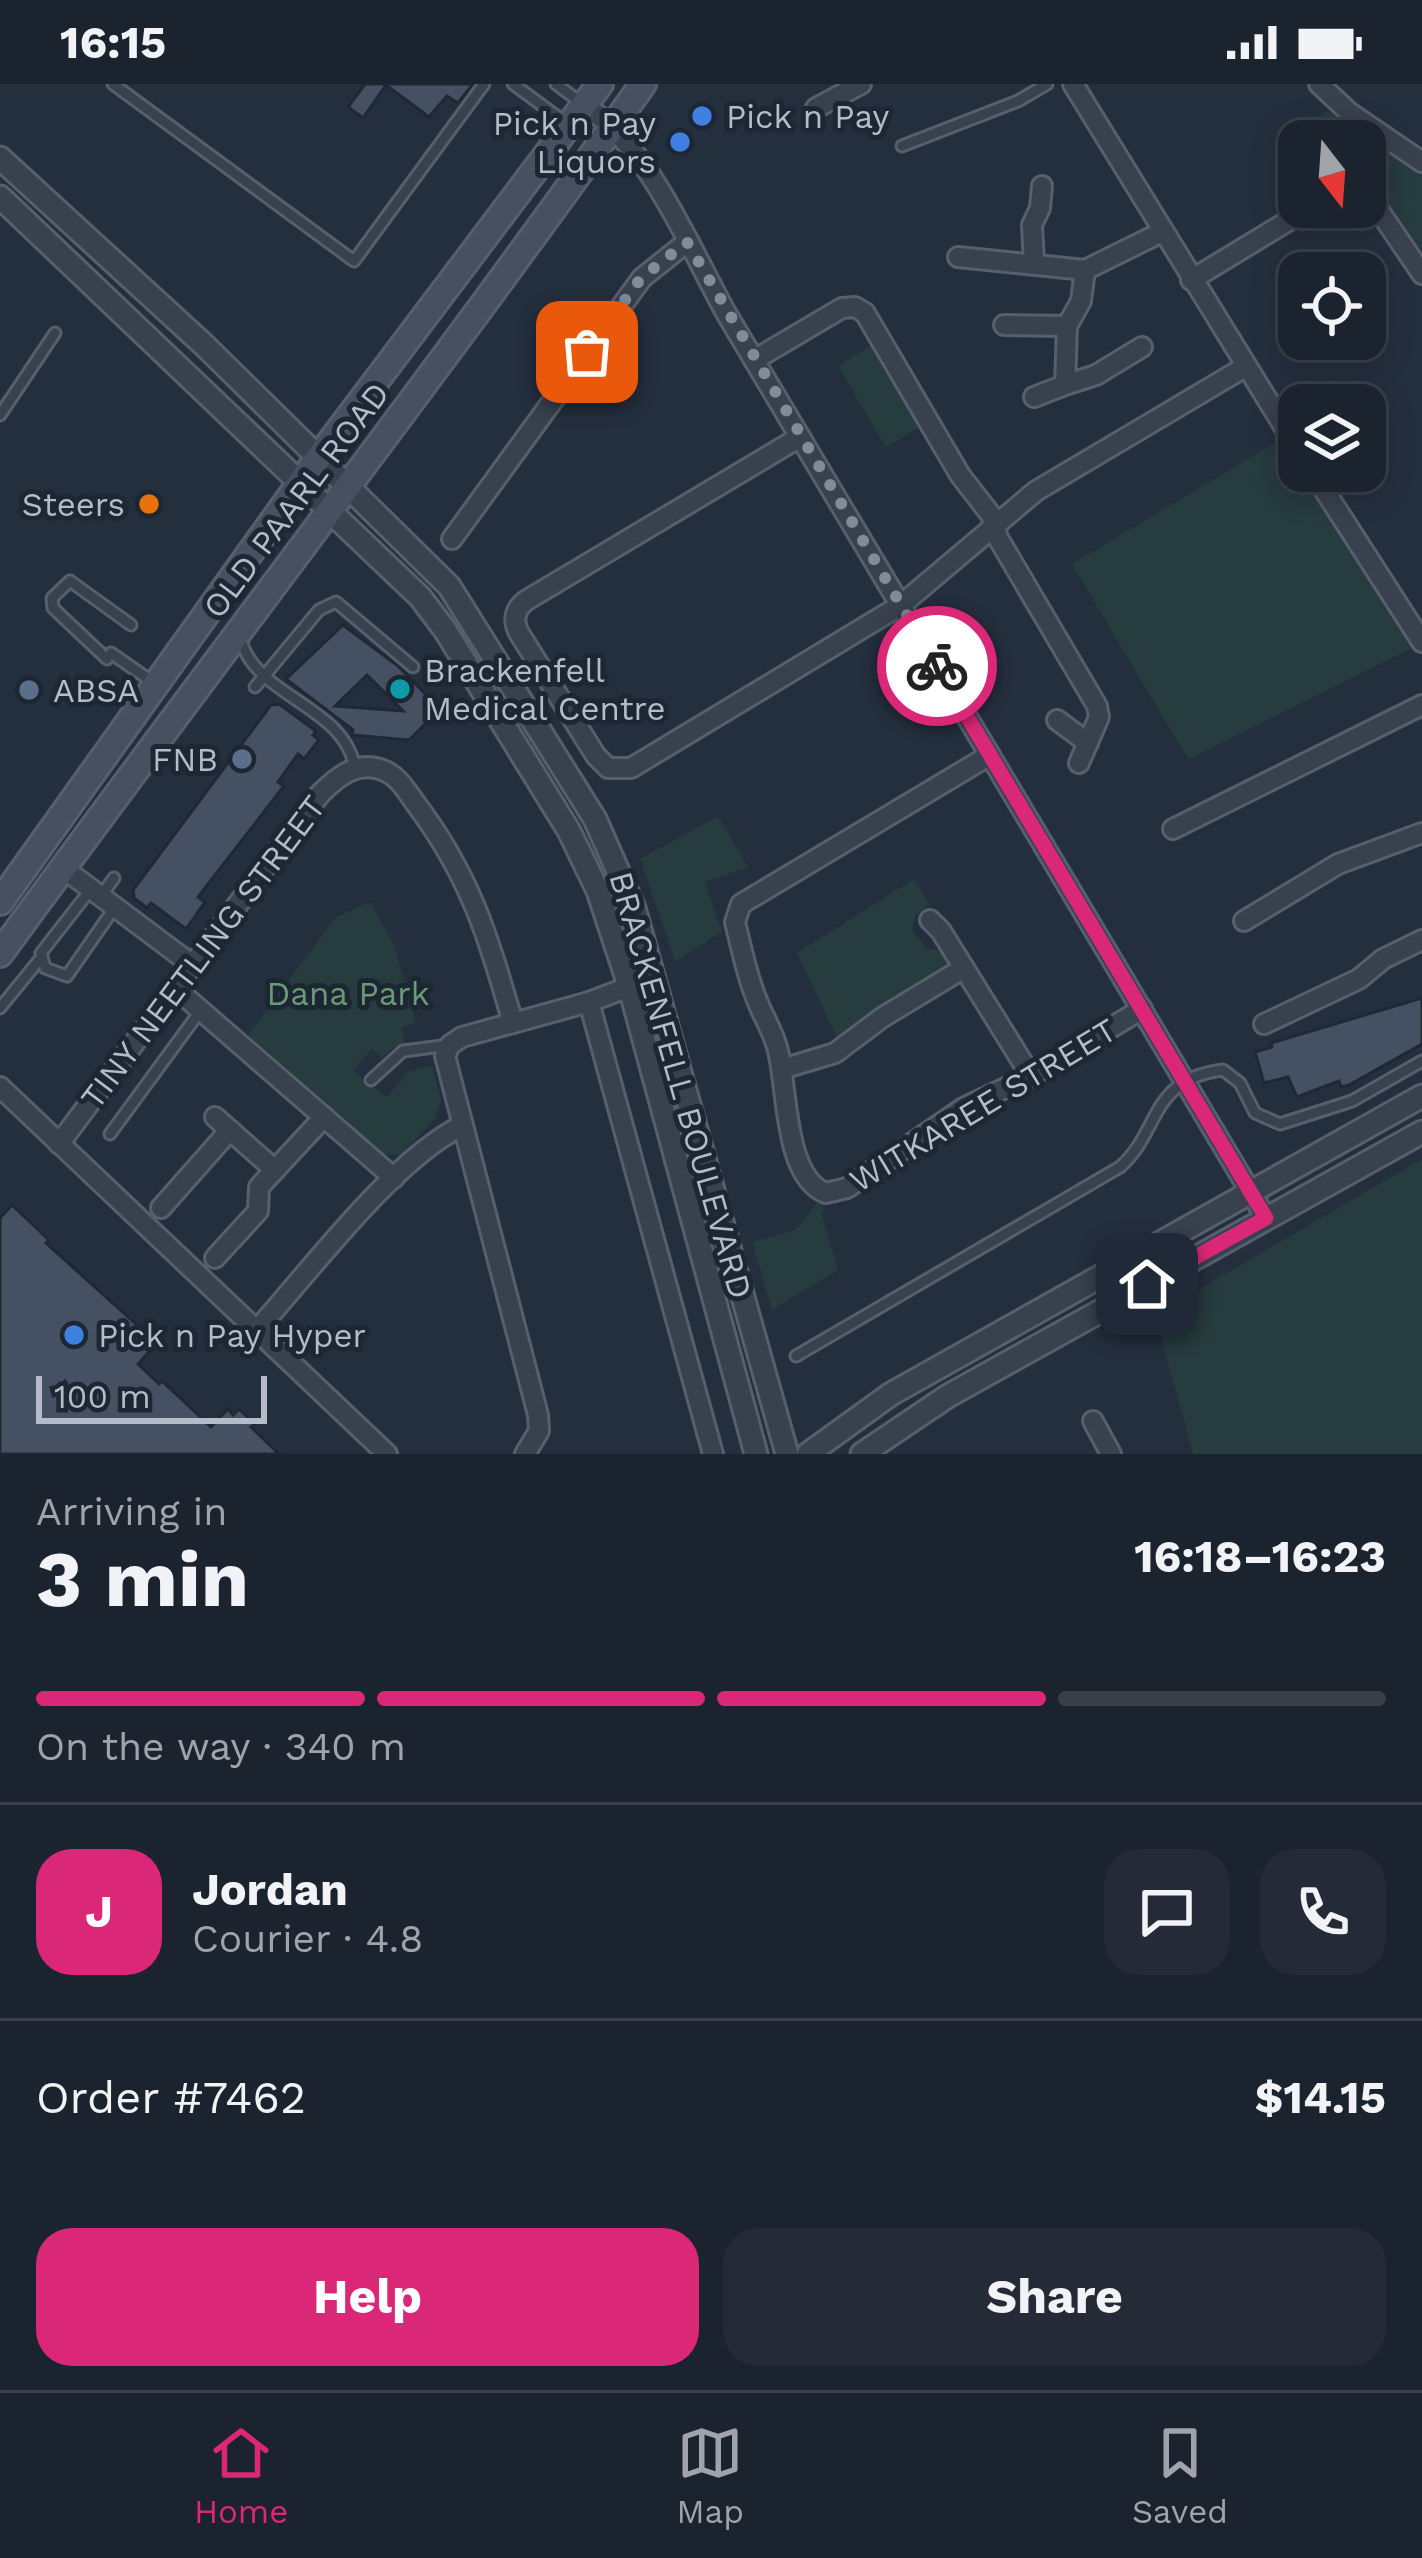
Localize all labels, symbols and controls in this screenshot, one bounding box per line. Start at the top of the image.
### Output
text: 16:15 [60,16,166,69]
place label: Pick n Pay [726,97,889,136]
marker: Pick n Pay [689,103,715,129]
place label: Pick n Pay Liquors [493,104,656,181]
north arrow [1278,120,1386,228]
map controls [1278,120,1386,492]
marker: Pick n Pay Liquors [667,129,693,155]
button: locate [1278,252,1386,360]
pin [536,301,638,403]
icon: bag [554,319,620,385]
street label: OLD PAARL ROAD [195,375,397,625]
button: layers [1278,384,1386,492]
place label: Steers [22,485,125,524]
marker: Steers [136,491,162,517]
courier [877,606,997,726]
icon: bike [904,633,970,699]
place label: Brackenfell Medical Centre [424,651,665,728]
place label: ABSA [53,671,139,710]
marker: Brackenfell Medical Centre [387,676,413,702]
marker: ABSA [16,677,42,703]
place label: FNB [152,740,218,779]
marker: FNB [229,746,255,772]
street label: TINY NEETLING STREET [73,788,333,1116]
street label: BRACKENFELL BOULEVARD [601,867,761,1303]
park label: Dana Park [266,974,430,1013]
street label: WITKAREE STREET [843,1010,1123,1200]
pin [1096,1233,1198,1335]
icon: home [1114,1251,1180,1317]
place label: Pick n Pay Hyper [98,1316,366,1355]
marker: Pick n Pay Hyper [61,1322,87,1348]
scale bar [36,1370,267,1423]
text: 100 m [54,1377,151,1416]
text: Arriving in [36,1489,227,1534]
text: 16:18–16:23 [1134,1530,1386,1583]
text: 3 min [36,1533,249,1625]
text: On the way · 340 m [36,1724,406,1769]
button: chat [1104,1849,1230,1975]
button: phone [1260,1849,1386,1975]
text: Jordan [192,1863,348,1916]
text: J [85,1885,113,1938]
text: Courier · 4.8 [192,1916,423,1961]
text: Order #7462 [36,2071,306,2124]
text: $14.15 [1255,2071,1386,2124]
button: Help [36,2228,699,2366]
button: Share [723,2228,1386,2366]
tab: Home [194,2420,288,2531]
tab: Map [677,2420,744,2531]
tab: Saved [1132,2420,1228,2531]

